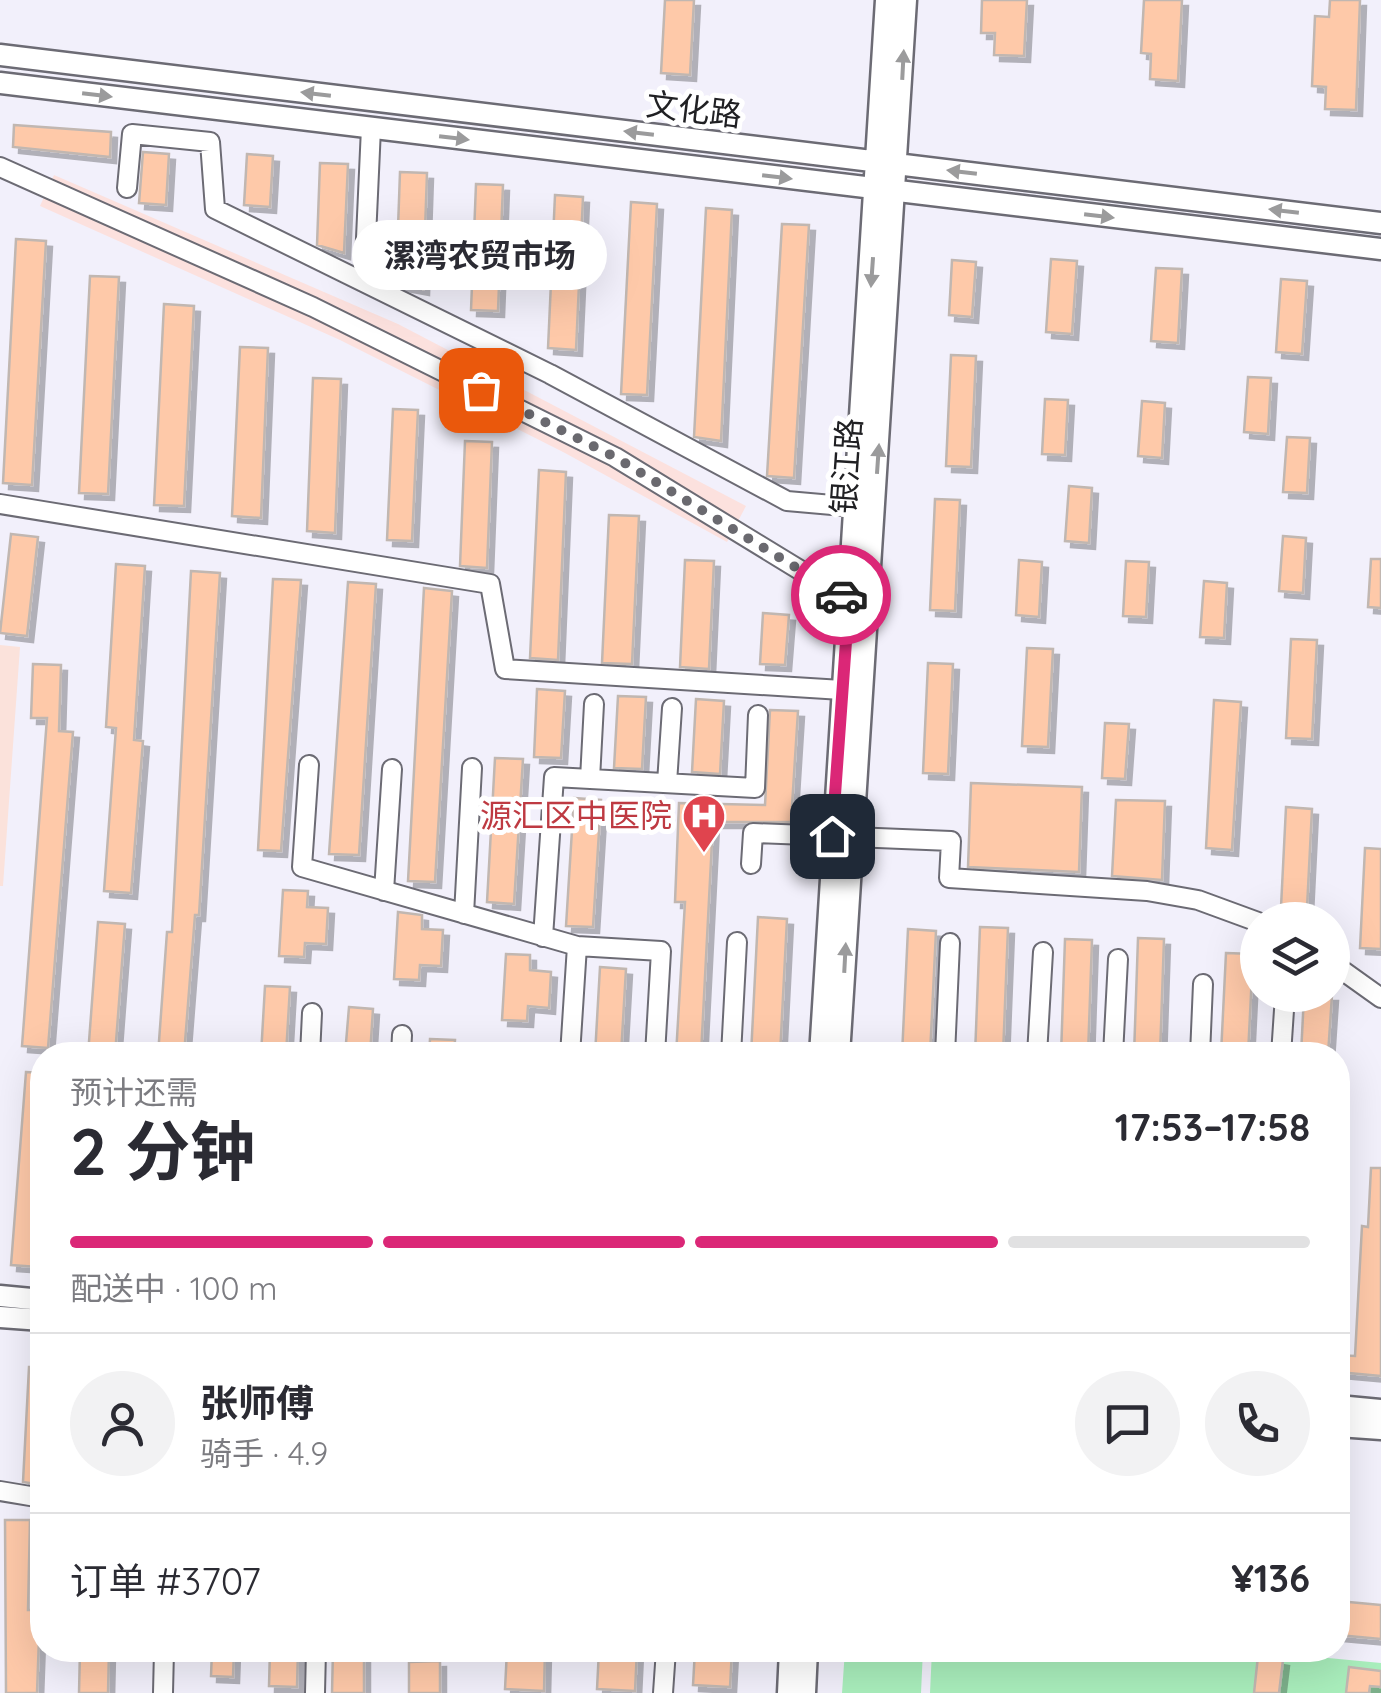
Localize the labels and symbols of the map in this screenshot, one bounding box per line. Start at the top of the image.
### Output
one-way arrow [896,48,912,80]
street label: 文化路 [644,83,744,135]
one-way arrow [300,86,332,102]
one-way arrow [81,87,113,103]
one-way arrow [623,125,654,141]
one-way arrow [439,130,471,146]
one-way arrow [945,164,977,180]
one-way arrow [761,170,793,186]
one-way arrow [1268,203,1300,219]
one-way arrow [1084,208,1116,224]
callout: 漯湾农贸市场 [354,220,608,290]
one-way arrow [863,257,879,289]
pin [439,348,524,433]
street label: 银江路 [823,417,869,515]
one-way arrow [870,442,886,474]
courier [791,545,891,645]
hospital icon: 源汇区中医院 [681,793,727,854]
pin [790,794,875,879]
place label: 源汇区中医院 [480,795,672,835]
one-way arrow [837,941,853,973]

